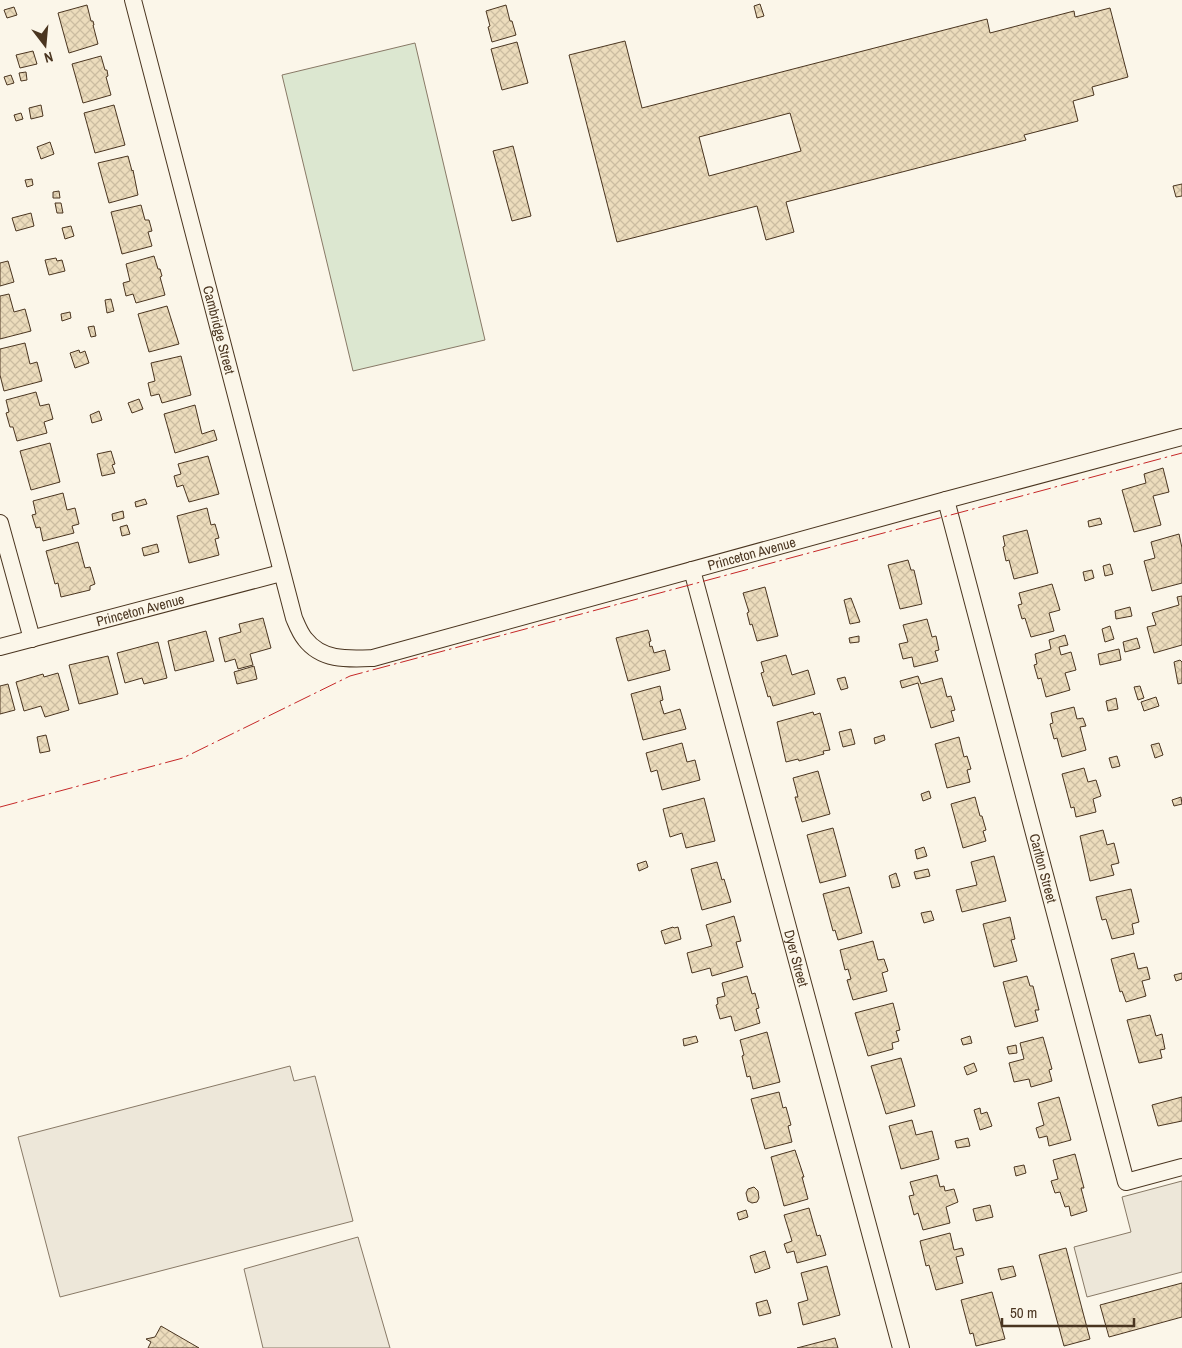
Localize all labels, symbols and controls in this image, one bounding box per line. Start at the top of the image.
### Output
north arrow [20,20,70,70]
text: N [42,48,55,67]
street label: Cambridge Street [199,284,239,376]
street label: Princeton Avenue [706,533,798,574]
street label: Princeton Avenue [94,590,186,630]
street label: Carlton Street [1025,832,1061,905]
street label: Dyer Street [780,928,813,989]
scale bar [1002,1296,1134,1328]
text: 50 m [1010,1302,1037,1323]

